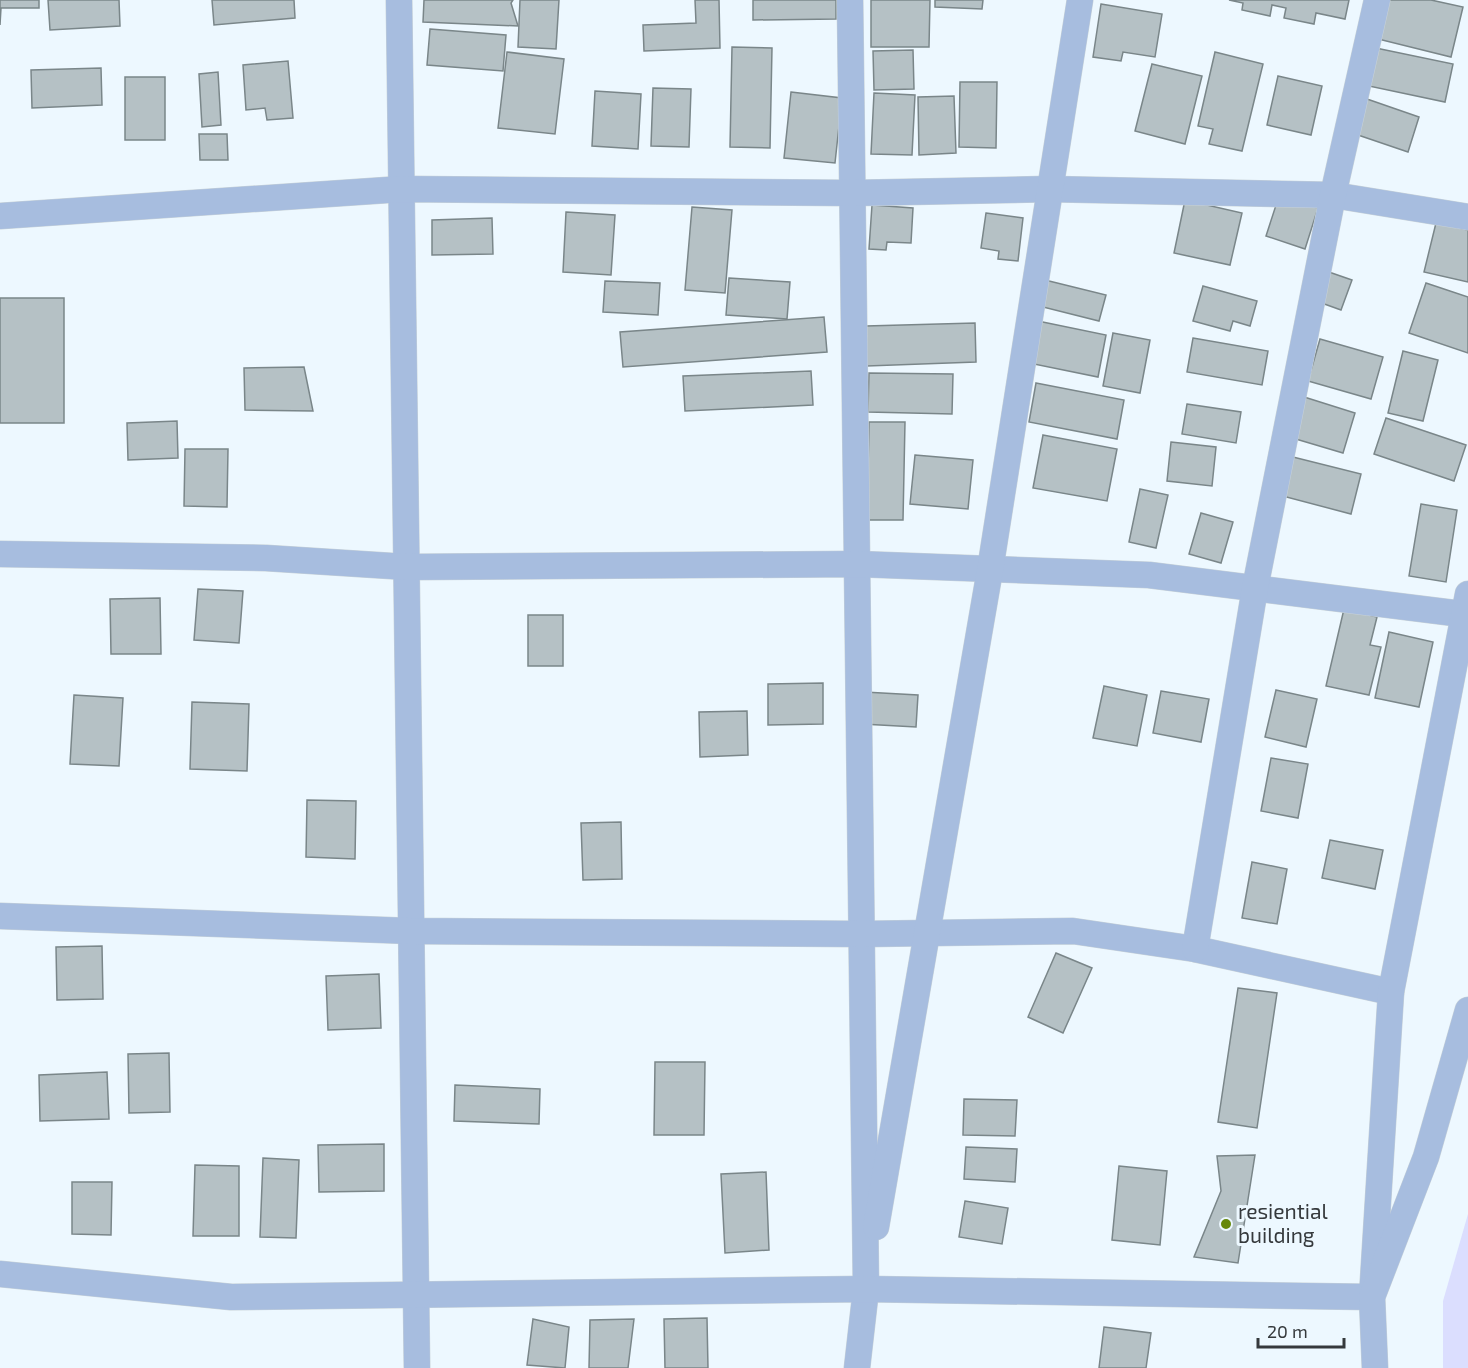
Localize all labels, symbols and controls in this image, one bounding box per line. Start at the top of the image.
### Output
place label: resiential building [1238,1198,1329,1247]
marker: resiential building [1219,1217,1233,1231]
scale bar [1258,1311,1344,1349]
text: 20 m [1267,1320,1308,1342]

